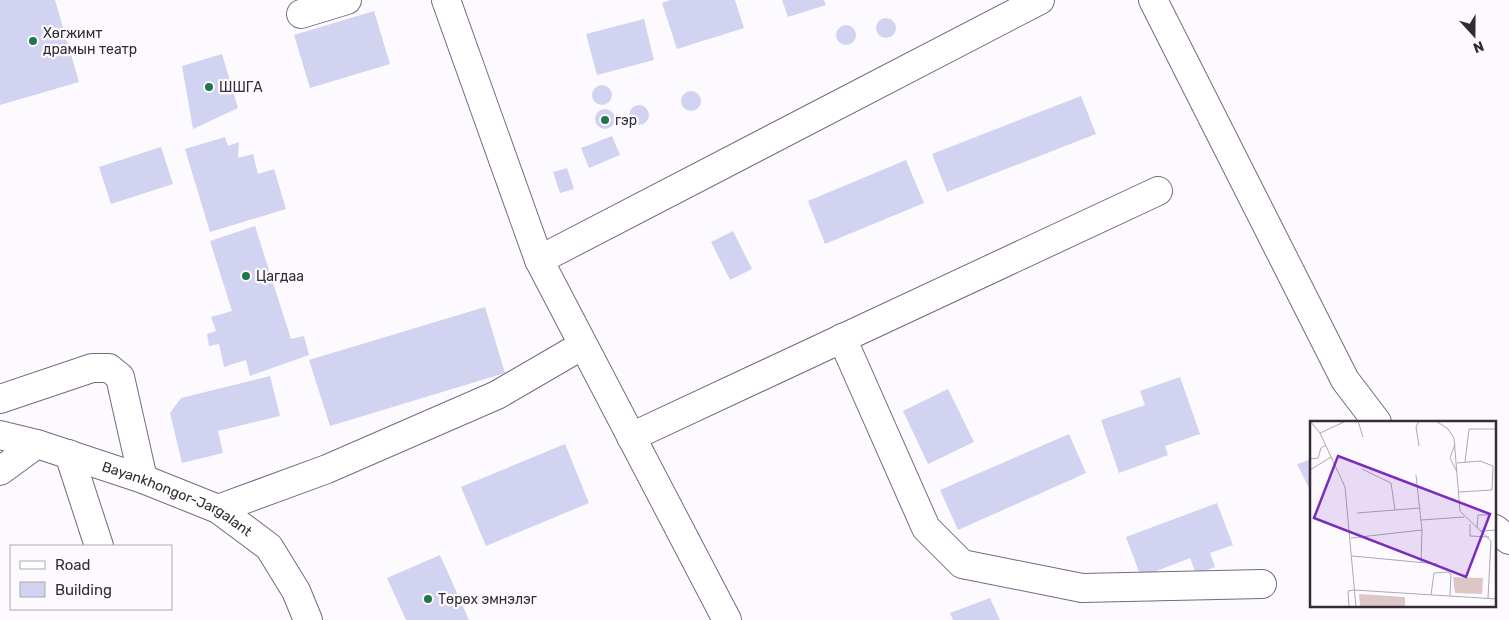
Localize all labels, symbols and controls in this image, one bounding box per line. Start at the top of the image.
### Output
north arrow [1449,10,1499,60]
place label: Хөгжимт драмын театр [43,25,137,58]
marker: Хөгжимт драмын театр [27,35,39,47]
text: N [1471,37,1486,56]
place label: ШШГА [219,79,263,96]
marker: ШШГА [203,81,215,93]
place label: гэр [615,112,637,129]
marker: гэр [599,114,611,126]
place label: Цагдаа [256,268,304,285]
marker: Цагдаа [240,270,252,282]
inset map [1310,421,1496,608]
street label: Bayankhongor-Jargalant [100,458,255,541]
legend [10,545,172,610]
text: Road [55,556,91,574]
text: Building [55,581,112,599]
place label: Төрөх эмнэлэг [438,591,537,608]
marker: Төрөх эмнэлэг [422,593,434,605]

